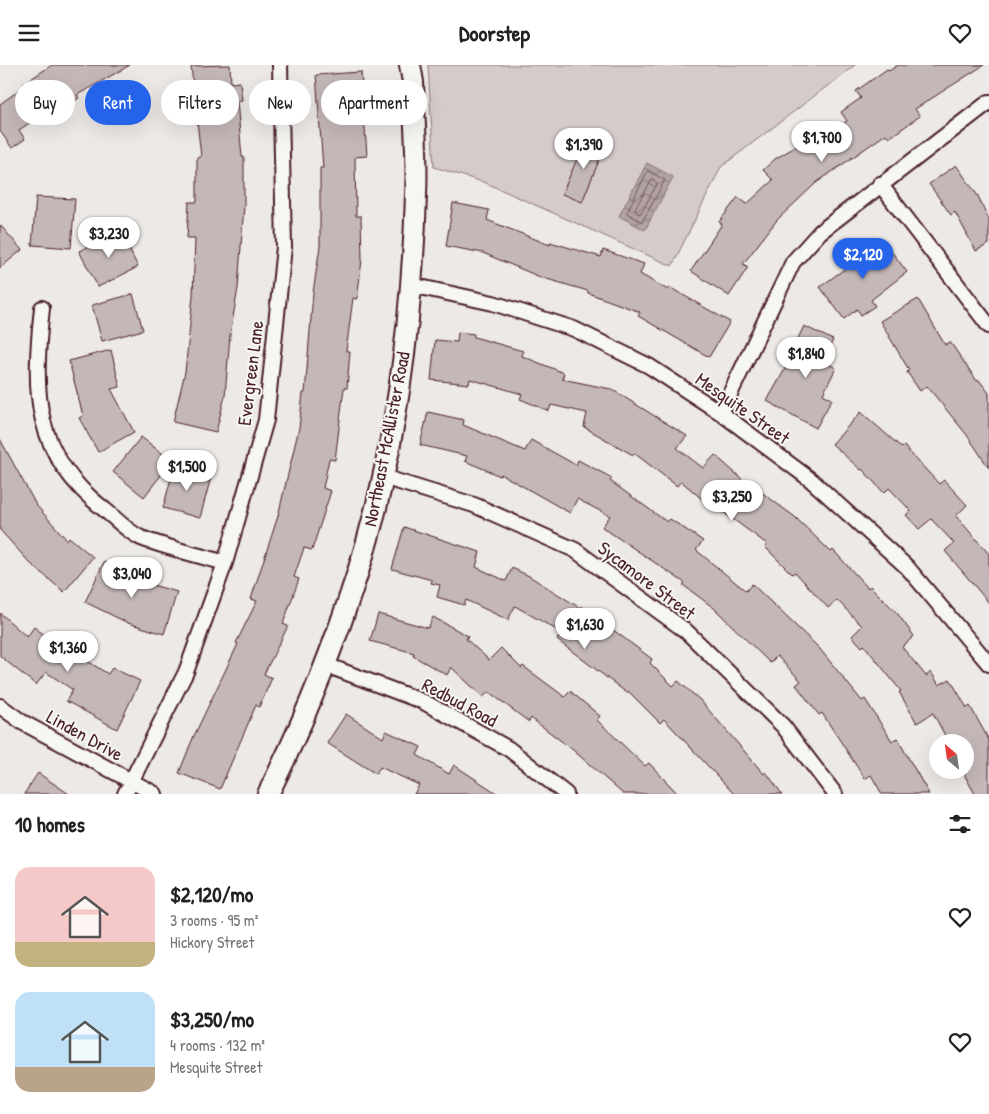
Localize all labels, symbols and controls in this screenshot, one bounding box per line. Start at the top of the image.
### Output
text: Doorstep [459,18,530,48]
icon: menu [15,19,43,47]
icon: heart [946,19,974,47]
chip: Buy [15,80,75,125]
chip: Rent [85,80,151,125]
chip: Filters [161,80,239,125]
chip: New [249,80,311,125]
chip: Apartment [321,80,427,125]
pin: $1,700 [781,121,863,163]
text: $1,700 [802,126,842,148]
pin: $1,390 [543,127,625,170]
text: $1,390 [565,133,603,155]
pin: $3,230 [68,217,150,259]
text: $3,230 [89,222,129,244]
pin: $2,120 [822,237,904,280]
text: $2,120 [843,243,883,265]
street label: Evergreen Lane [231,319,269,427]
pin: $1,840 [765,337,847,379]
text: $1,840 [787,342,825,364]
street label: Northeast McAllister Road [356,349,416,529]
street label: Mesquite Street [691,366,796,450]
pin: $1,500 [146,449,228,492]
text: $1,500 [168,455,206,477]
pin: $3,250 [691,479,773,522]
text: $3,250 [712,485,752,507]
street label: Sycamore Street [593,535,701,625]
pin: $3,040 [91,557,173,599]
text: $3,040 [113,562,151,584]
pin: $1,630 [544,607,626,650]
text: $1,630 [566,613,604,635]
pin: $1,360 [27,631,109,673]
text: $1,360 [49,636,87,658]
street label: Redbud Road [418,671,503,733]
street label: Linden Drive [42,703,128,767]
north arrow [929,734,974,779]
map controls [929,734,974,779]
text: 10 homes [15,810,85,839]
icon: filters [946,810,974,838]
text: $2,120/mo [170,880,253,909]
icon: home [55,887,115,947]
icon: heart [946,903,974,931]
text: 3 rooms · 95 m² [170,909,258,931]
text: Hickory Street [170,931,254,953]
text: $3,250/mo [170,1005,254,1034]
icon: home [55,1012,115,1072]
icon: heart [946,1028,974,1056]
text: 4 rooms · 132 m² [170,1034,265,1056]
text: Mesquite Street [170,1056,262,1078]

